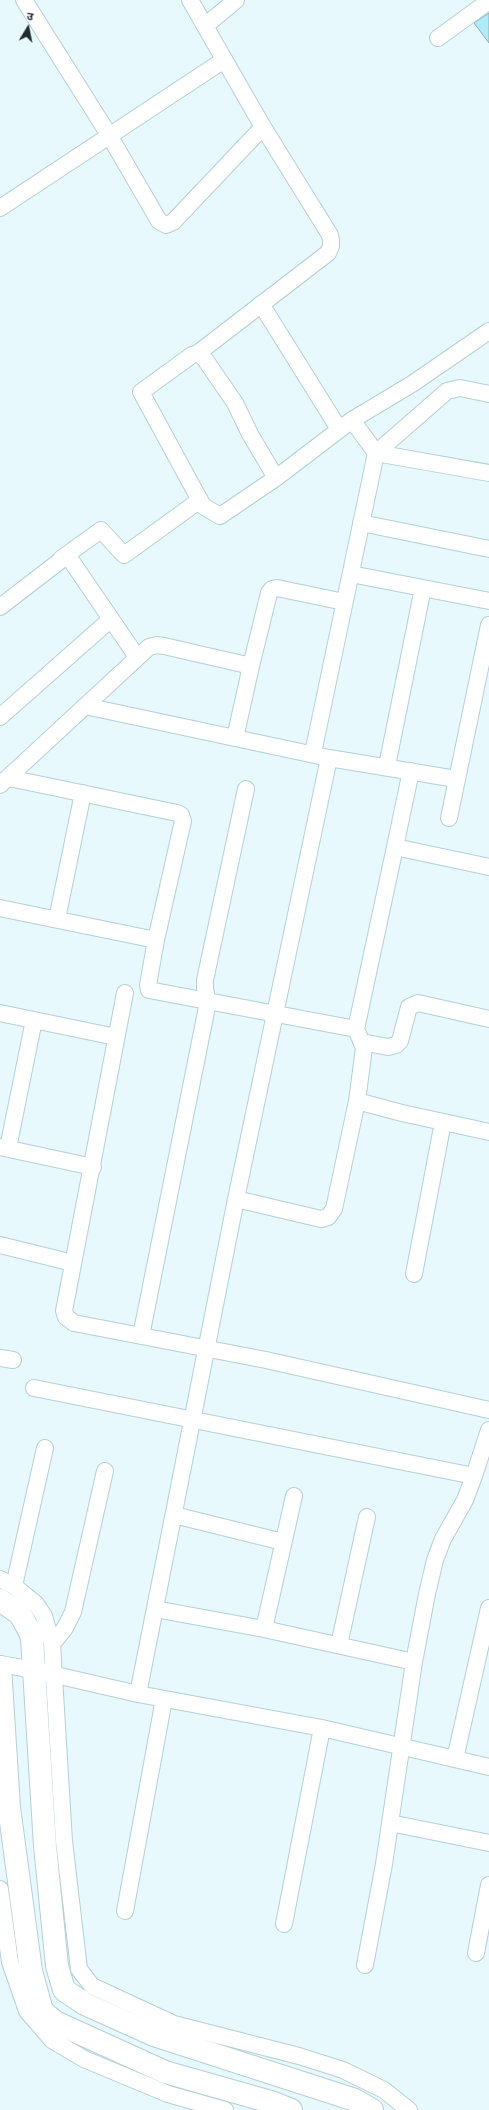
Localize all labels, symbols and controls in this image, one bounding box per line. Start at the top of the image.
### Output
north arrow [8,8,48,48]
text: उ [26,8,35,24]

